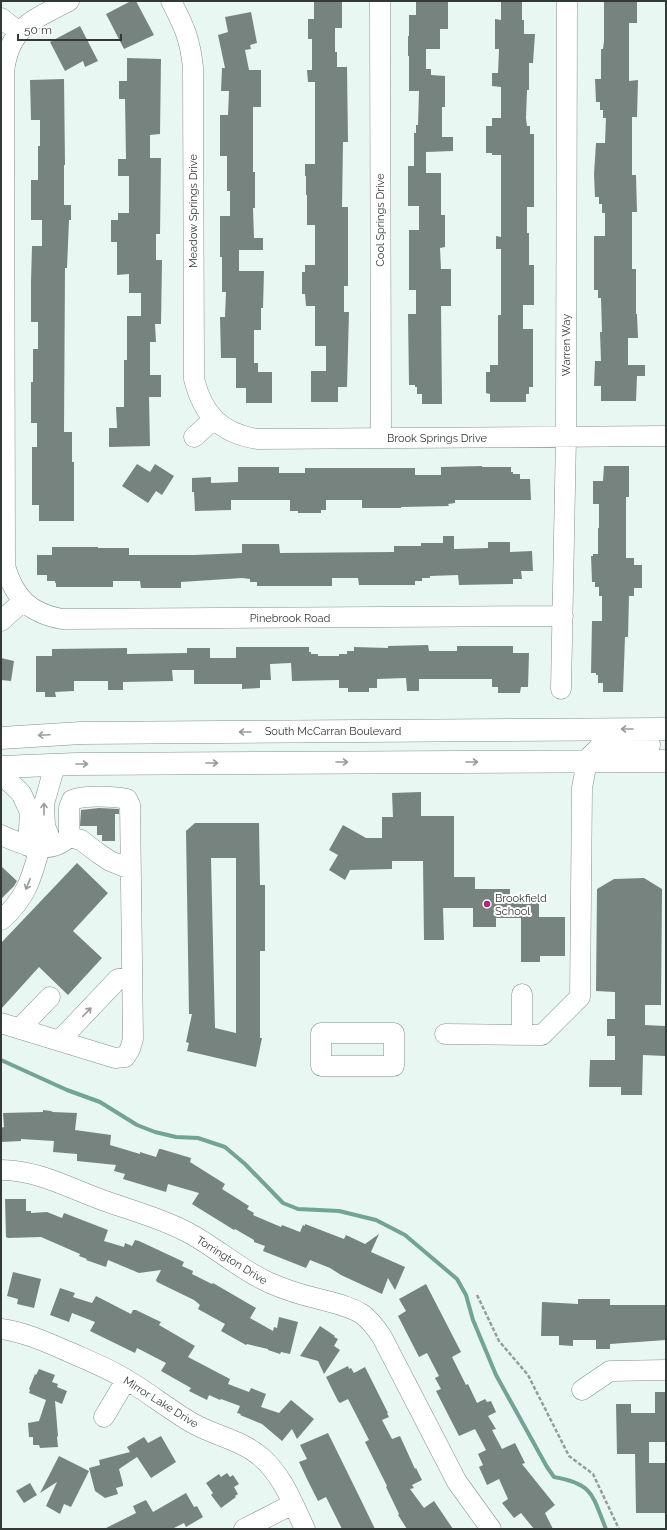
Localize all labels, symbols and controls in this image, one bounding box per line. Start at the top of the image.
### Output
scale bar [18,16,121,42]
text: 50 m [24,23,52,37]
street label: Meadow Springs Drive [187,153,200,268]
street label: Cool Springs Drive [374,173,387,267]
street label: Warren Way [560,314,573,376]
street label: Brook Springs Drive [387,432,488,445]
street label: Pinebrook Road [250,612,330,625]
street label: South McCarran Boulevard [265,725,401,738]
one-way arrow [621,726,634,733]
one-way arrow [239,728,252,736]
one-way arrow [38,731,51,739]
one-way arrow [335,758,348,766]
one-way arrow [465,758,478,766]
one-way arrow [205,759,218,767]
one-way arrow [75,760,88,768]
one-way arrow [40,803,48,816]
one-way arrow [24,878,32,890]
place label: Brookfield School [495,892,547,918]
marker: Brookfield School [482,899,492,909]
one-way arrow [82,1007,91,1017]
street label: Torrington Drive [194,1233,270,1288]
street label: Mirror Lake Drive [121,1374,201,1431]

